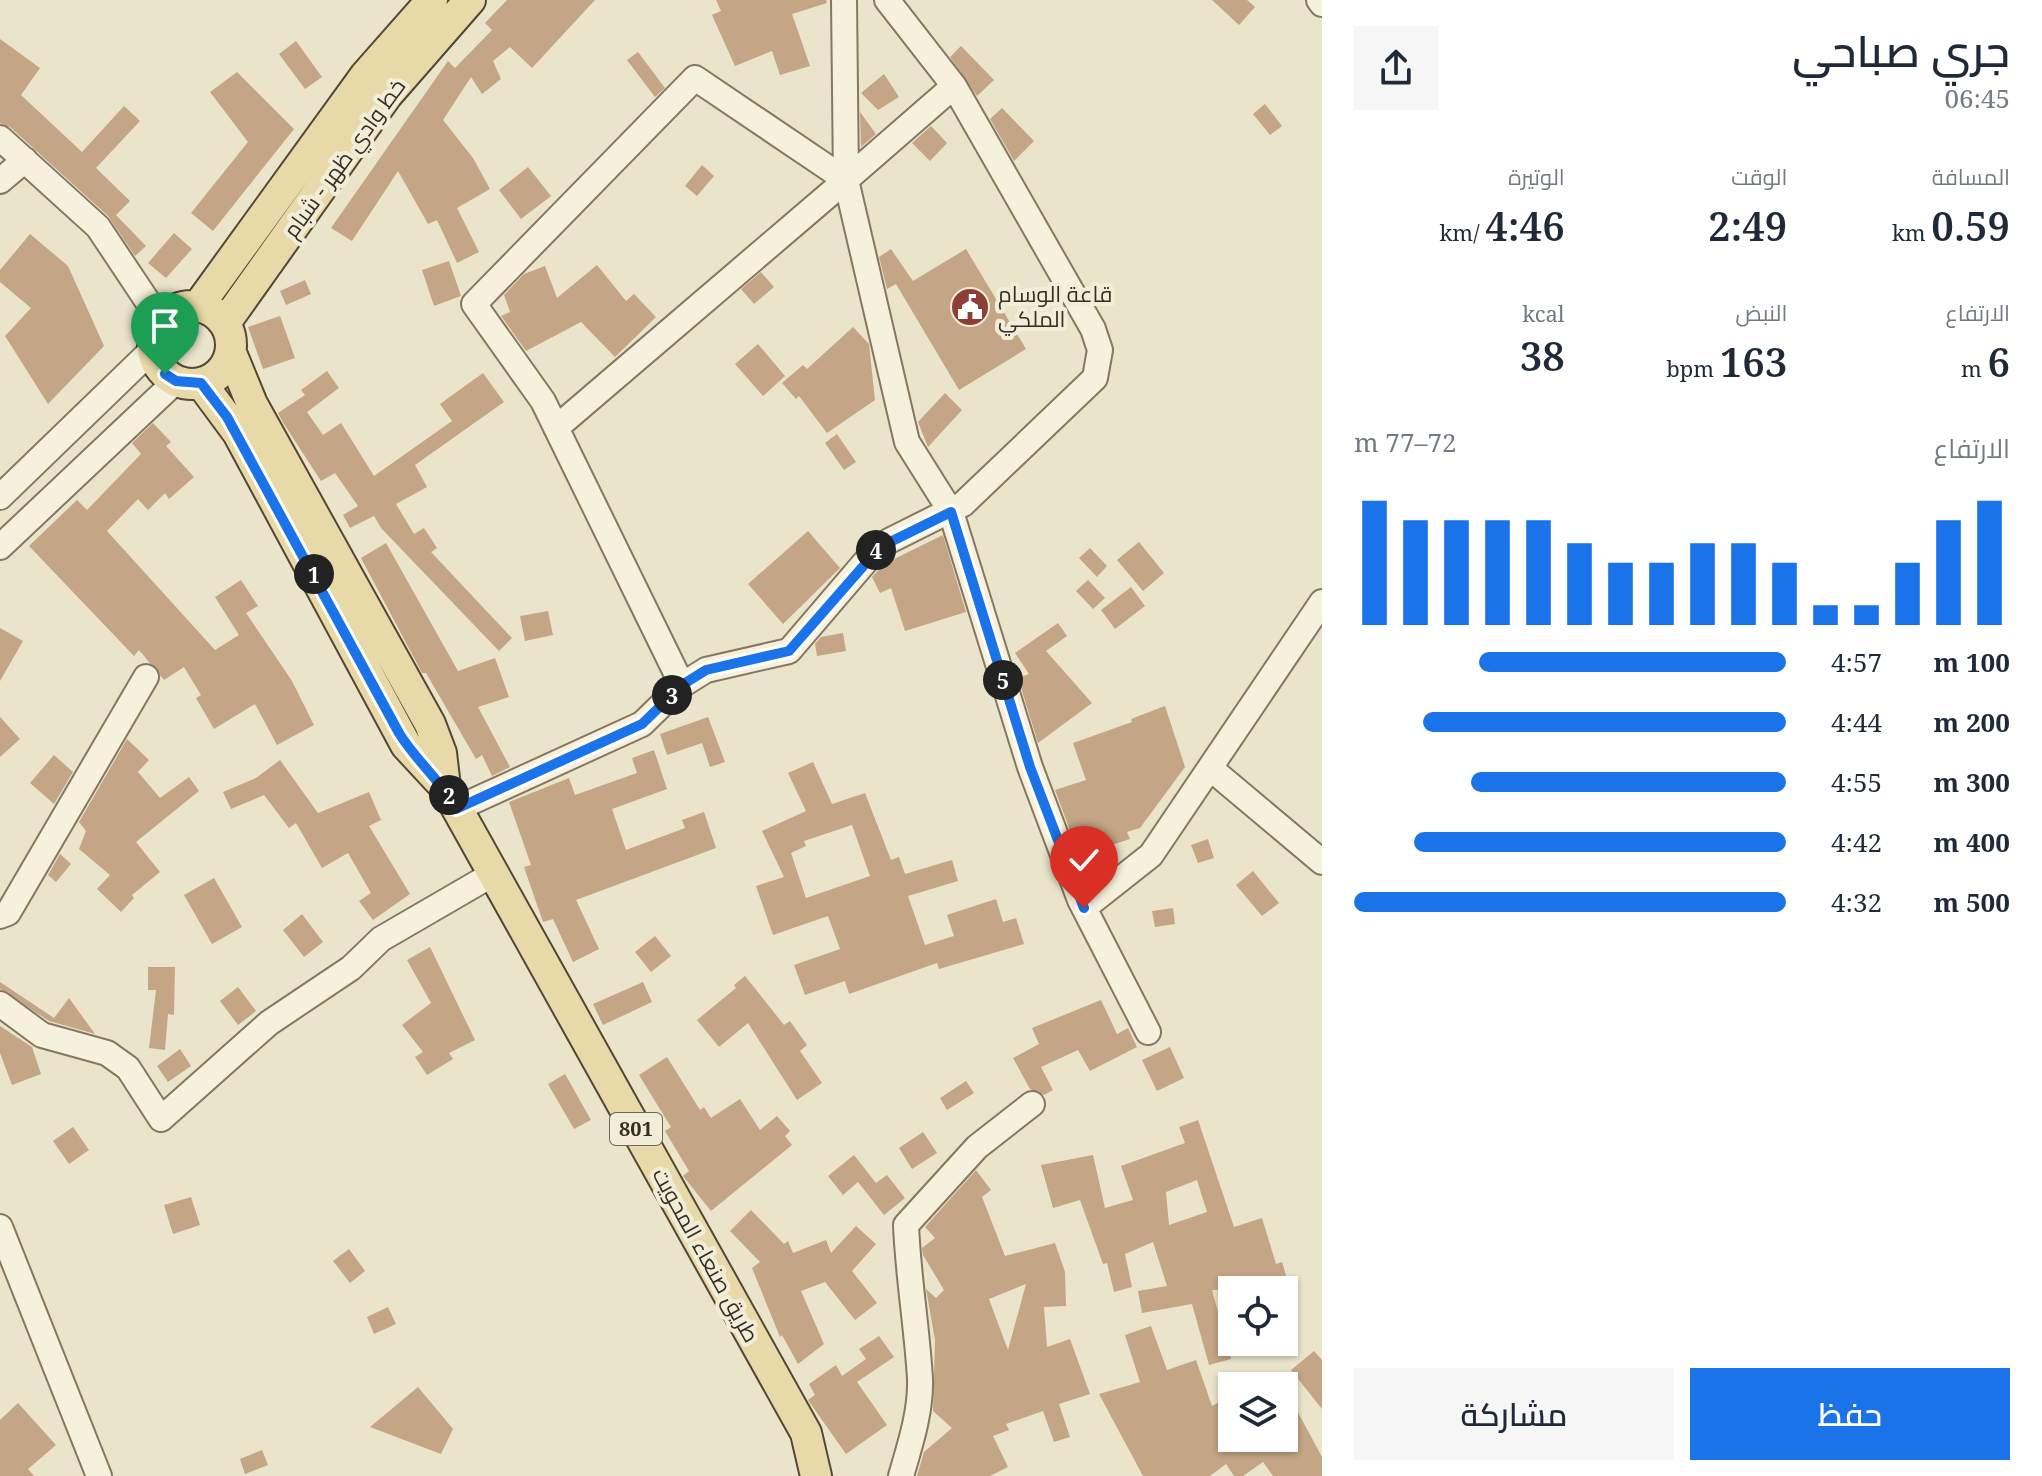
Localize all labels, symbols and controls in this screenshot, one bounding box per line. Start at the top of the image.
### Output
text: جري صباحي [1792,20,2010,80]
button: share [1354,26,1438,110]
street label: خط وادي ظهر - شبام [275,72,414,245]
text: 06:45 [1944,80,2010,116]
text: الوتيرة [1508,161,1565,191]
text: الوقت [1731,161,1787,191]
text: المسافة [1932,161,2010,191]
text: 4:46 [1485,198,1565,253]
text: 2:49 [1708,198,1787,253]
text: 0.59 [1931,198,2010,253]
text: /km [1439,217,1485,247]
text: km [1892,217,1931,247]
place label: قاعة الوسام الملكي [998,278,1112,336]
public building icon: قاعة الوسام الملكي [949,286,991,328]
pin [131,292,199,374]
text: النبض [1736,297,1787,327]
text: الارتفاع [1946,297,2010,327]
text: kcal [1522,298,1565,328]
icon: arrive [143,304,187,348]
text: 38 [1520,328,1565,383]
text: 163 [1720,334,1787,389]
text: 6 [1987,334,2010,389]
text: bpm [1666,353,1720,383]
text: m [1961,353,1987,383]
text: 72–77 m [1354,424,1457,460]
text: الارتفاع [1934,430,2010,466]
pin: 4 [856,530,896,570]
text: 4 [870,535,882,565]
pin: 1 [294,554,334,594]
text: 1 [308,559,320,589]
text: 4:57 [1831,644,1882,680]
text: 100 m [1934,644,2010,680]
pin: 5 [983,660,1023,700]
text: 5 [997,665,1009,695]
pin: 3 [652,675,692,715]
text: 3 [666,680,678,710]
text: 4:44 [1831,704,1882,740]
text: 200 m [1934,704,2010,740]
text: 4:55 [1831,764,1882,800]
text: 300 m [1934,764,2010,800]
pin: 2 [429,775,469,815]
text: 2 [443,780,455,810]
text: 4:42 [1831,824,1882,860]
text: 400 m [1934,824,2010,860]
pin [1050,826,1118,908]
icon: check [1062,838,1106,882]
text: 4:32 [1831,884,1882,920]
text: 500 m [1934,884,2010,920]
road number: 801 [610,1113,662,1145]
street label: طريق صنعاء المحويت [646,1162,767,1347]
map controls [1218,1276,1298,1452]
button: locate [1218,1276,1298,1356]
button: مشاركة [1354,1368,1674,1460]
button: حفظ [1690,1368,2010,1460]
button: layers [1218,1372,1298,1452]

